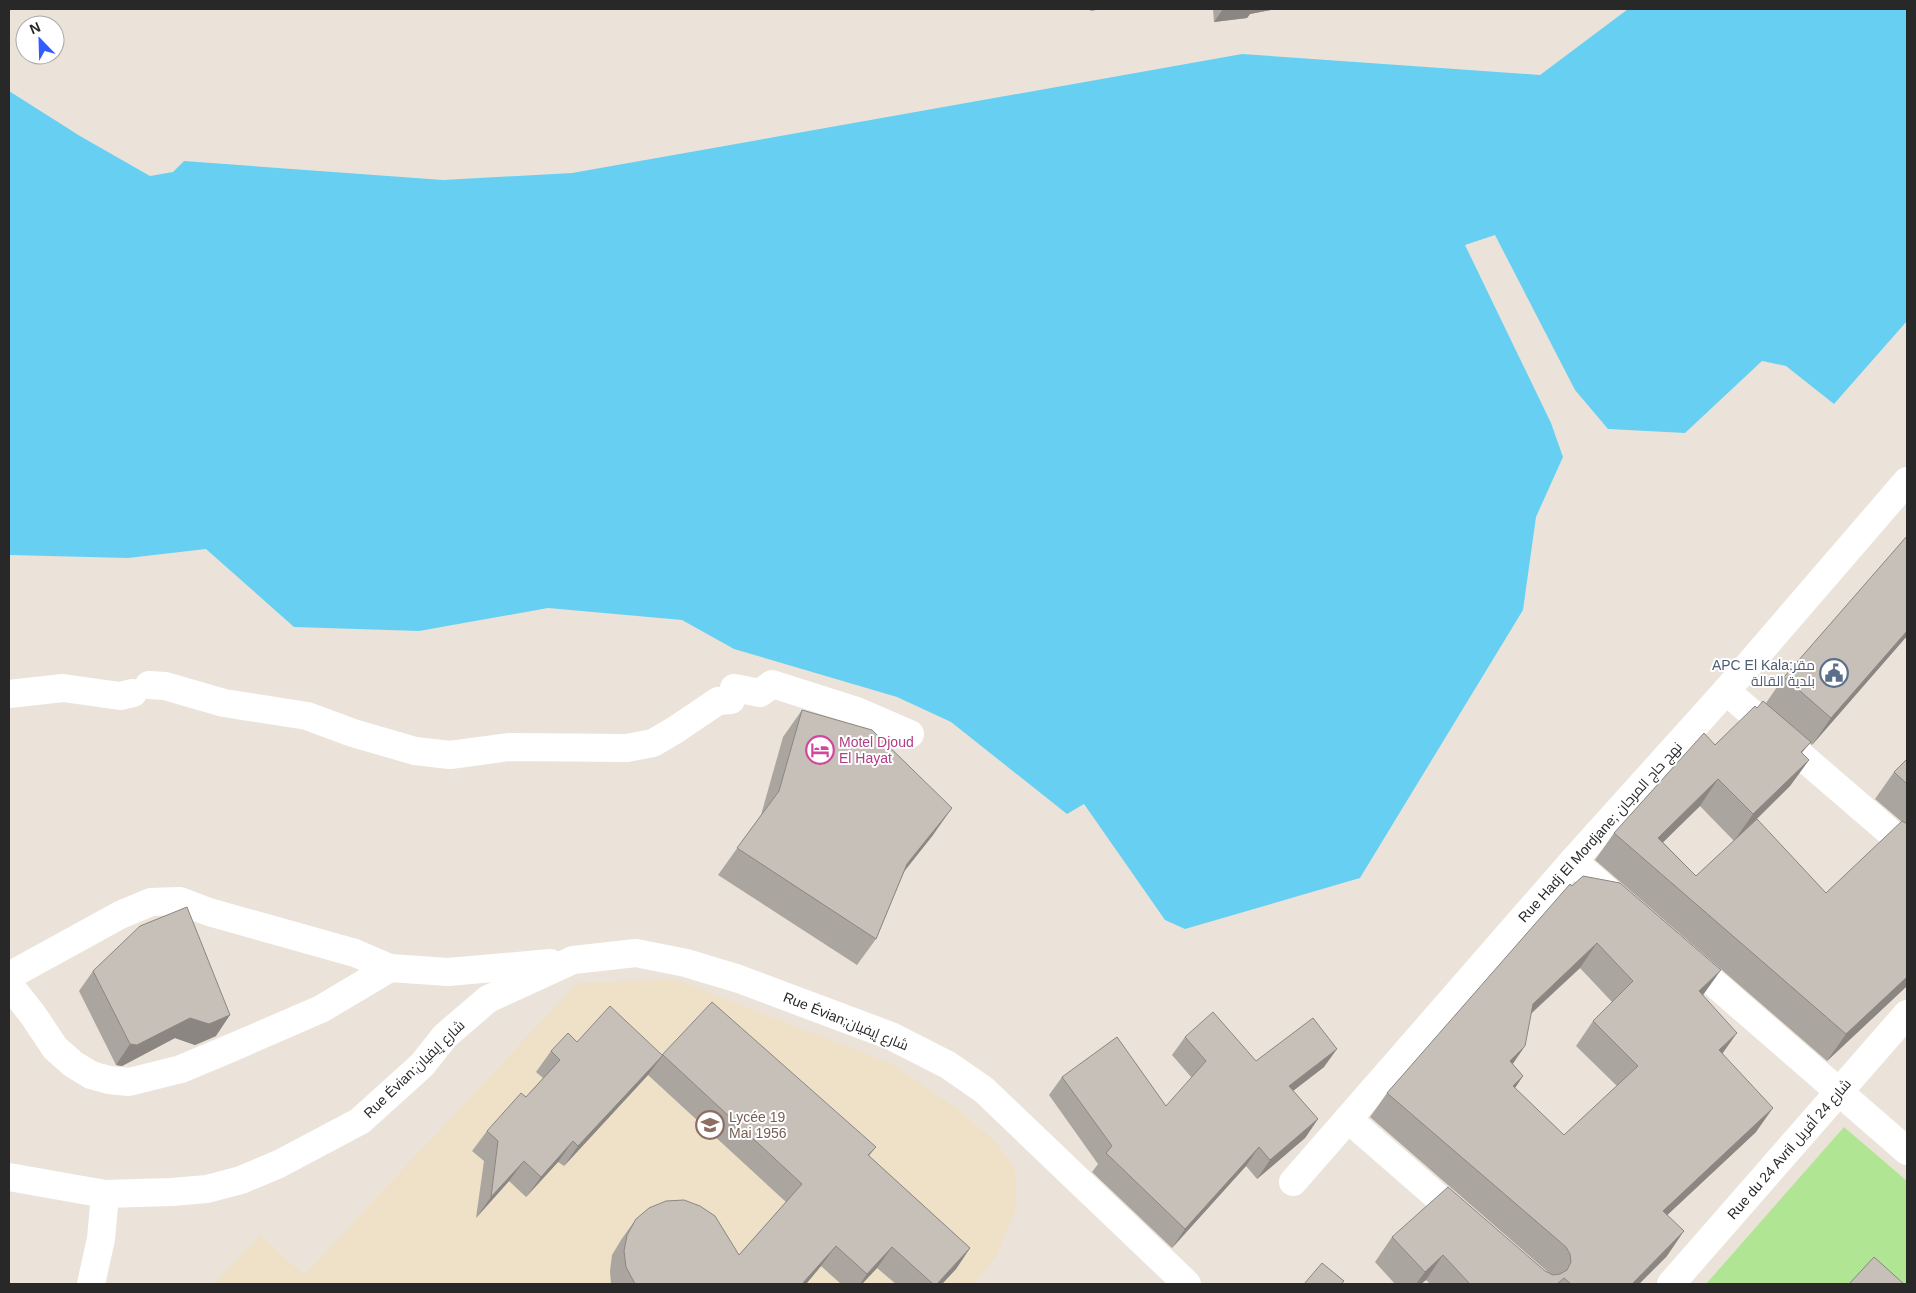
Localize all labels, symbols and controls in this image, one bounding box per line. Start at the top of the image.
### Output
north arrow [15,15,65,65]
text: N [27,19,43,37]
place label: APC El Kala;مقر بلدية القالة [1712,657,1815,689]
public building icon: APC El Kala;مقر بلدية القالة [1819,658,1849,688]
place label: Motel Djoud El Hayat [839,734,914,766]
hotel icon: Motel Djoud El Hayat [805,735,835,765]
street label: Rue Hadj El Mordjane; نهج حاج المرجان [1515,739,1686,926]
street label: Rue Évian;شارع إيفيان [781,989,911,1054]
street label: Rue Évian;شارع إيفيان [360,1017,468,1122]
street label: Rue du 24 Avril شارع 24 أفريل [1723,1075,1855,1223]
place label: Lycée 19 Mai 1956 [729,1109,787,1141]
school or university icon: Lycée 19 Mai 1956 [695,1110,725,1140]

